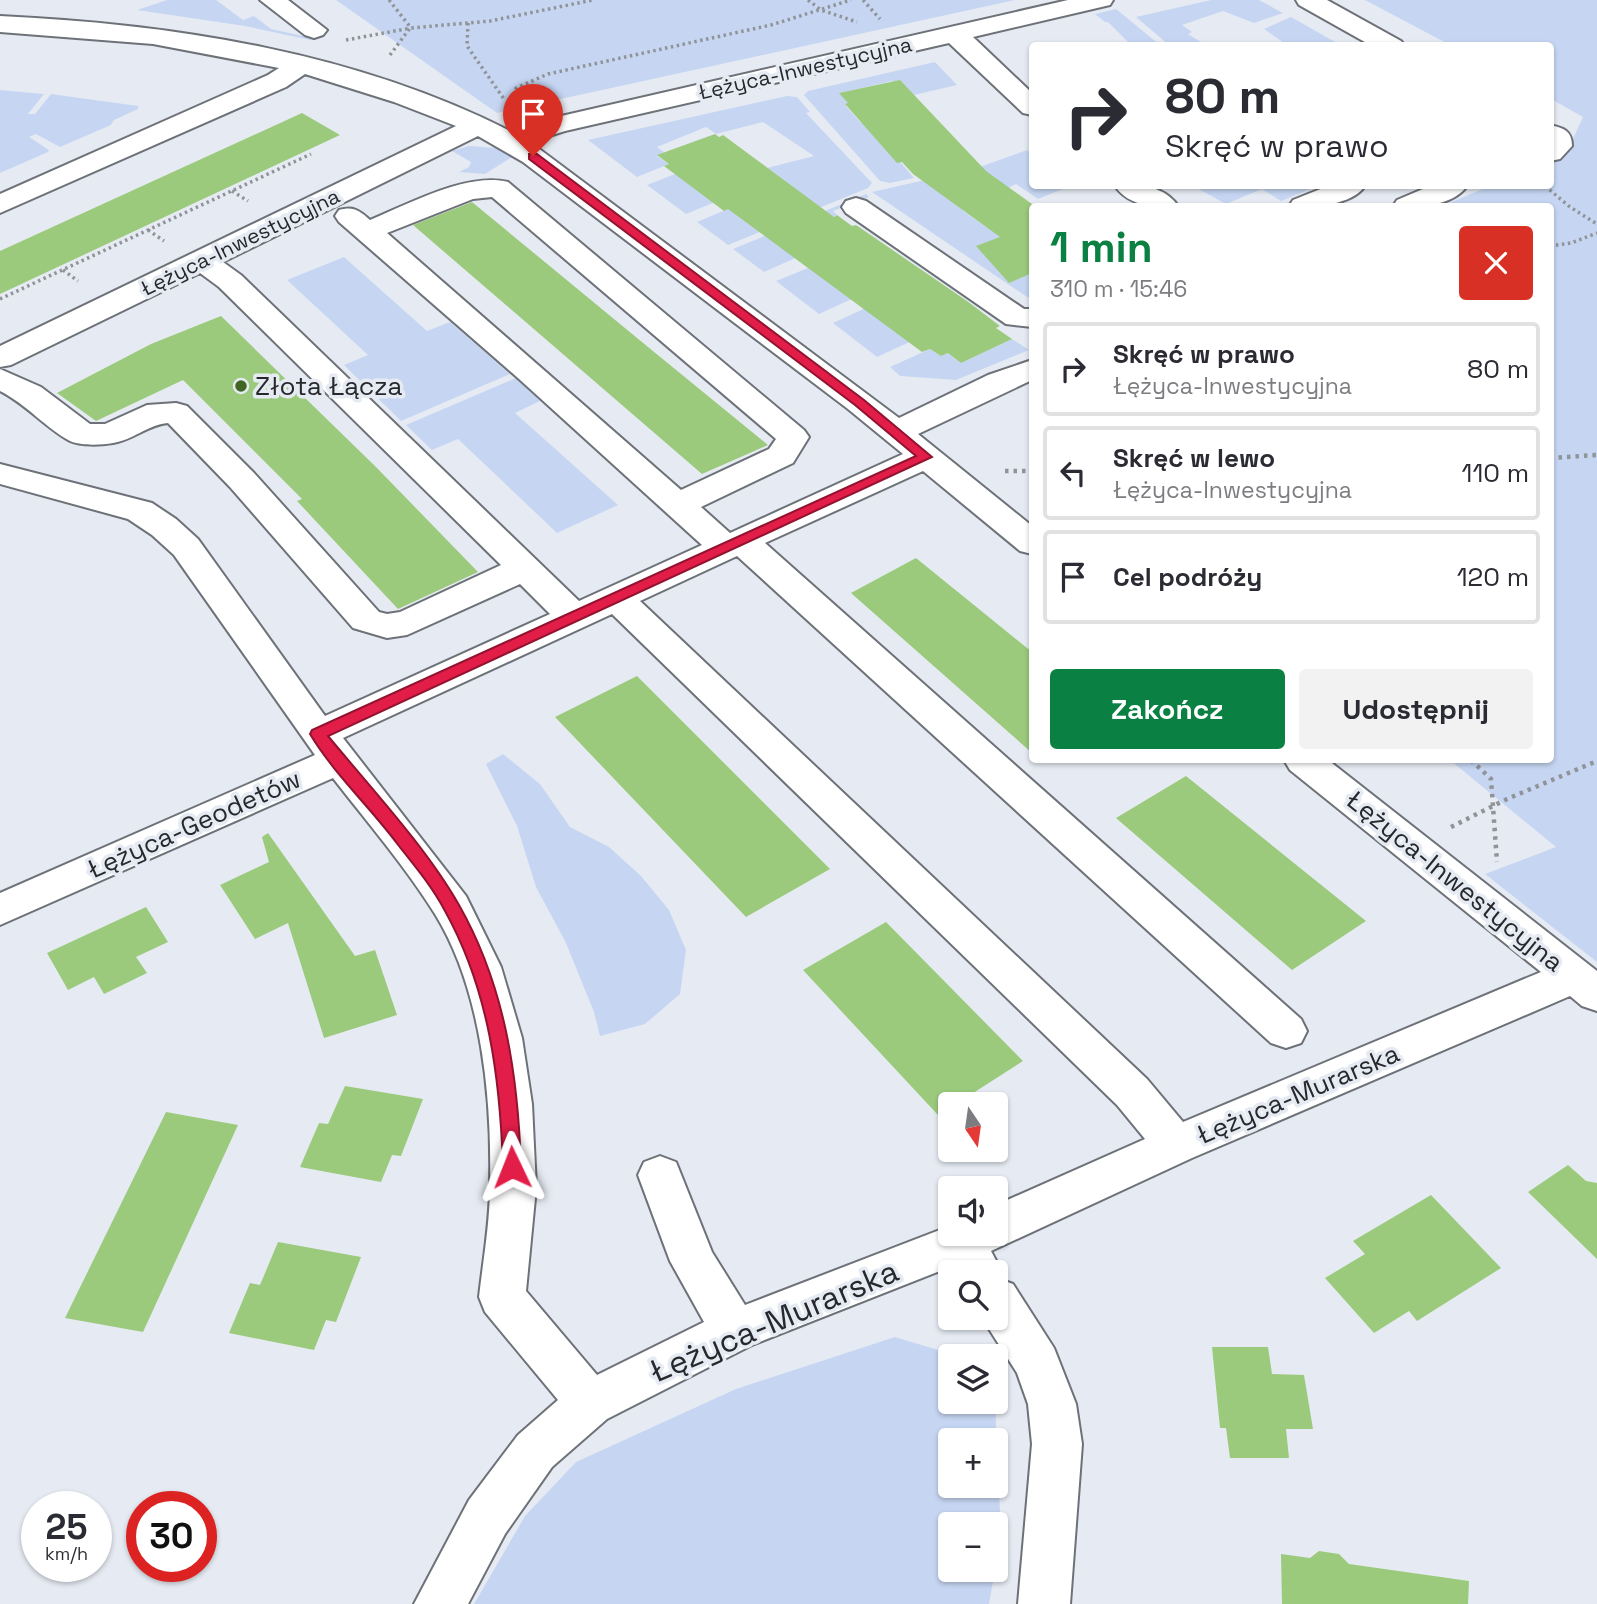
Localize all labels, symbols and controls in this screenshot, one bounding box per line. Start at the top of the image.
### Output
street label: Łężyca-Inwestycyjna [696,30,914,106]
text: 80 m [1165,65,1280,127]
icon: right [1050,70,1141,161]
pin [503,84,563,156]
icon: arrive [514,95,552,133]
text: Skręć w prawo [1165,126,1389,166]
street label: Łężyca-Inwestycyjna [136,182,344,302]
text: 1 min [1050,221,1153,274]
button: close [1459,226,1533,300]
text: 310 m · 15:46 [1050,274,1187,304]
text: Skręć w prawo [1113,337,1295,371]
icon: right [1054,350,1092,388]
text: 80 m [1467,352,1529,386]
place label: Złota Łącza [255,369,402,403]
text: Łężyca-Inwestycyjna [1113,371,1352,401]
marker: Złota Łącza [233,378,249,394]
text: Skręć w lewo [1113,441,1275,475]
icon: left [1054,454,1092,492]
text: 110 m [1462,456,1529,490]
text: Łężyca-Inwestycyjna [1113,475,1352,505]
icon: arrive [1054,558,1092,596]
text: Cel podróży [1113,560,1262,594]
text: 120 m [1457,560,1529,594]
button: Zakończ [1050,669,1285,749]
button: Udostępnij [1299,669,1533,749]
street label: Łężyca-Geodetów [82,762,306,886]
street label: Łężyca-Inwestycyjna [1339,783,1571,979]
street label: Łężyca-Murarska [1192,1036,1404,1152]
north arrow [938,1092,1008,1162]
map controls [938,1092,1008,1582]
position arrow [475,1130,549,1204]
button: sound [938,1176,1008,1246]
street label: Łężyca-Murarska [643,1251,905,1391]
button: search [938,1260,1008,1330]
button: layers [938,1344,1008,1414]
button: + [938,1428,1008,1498]
speed limit sign: 30 [126,1491,217,1582]
text: 25 [46,1505,87,1549]
button: − [938,1512,1008,1582]
text: km/h [45,1542,88,1565]

